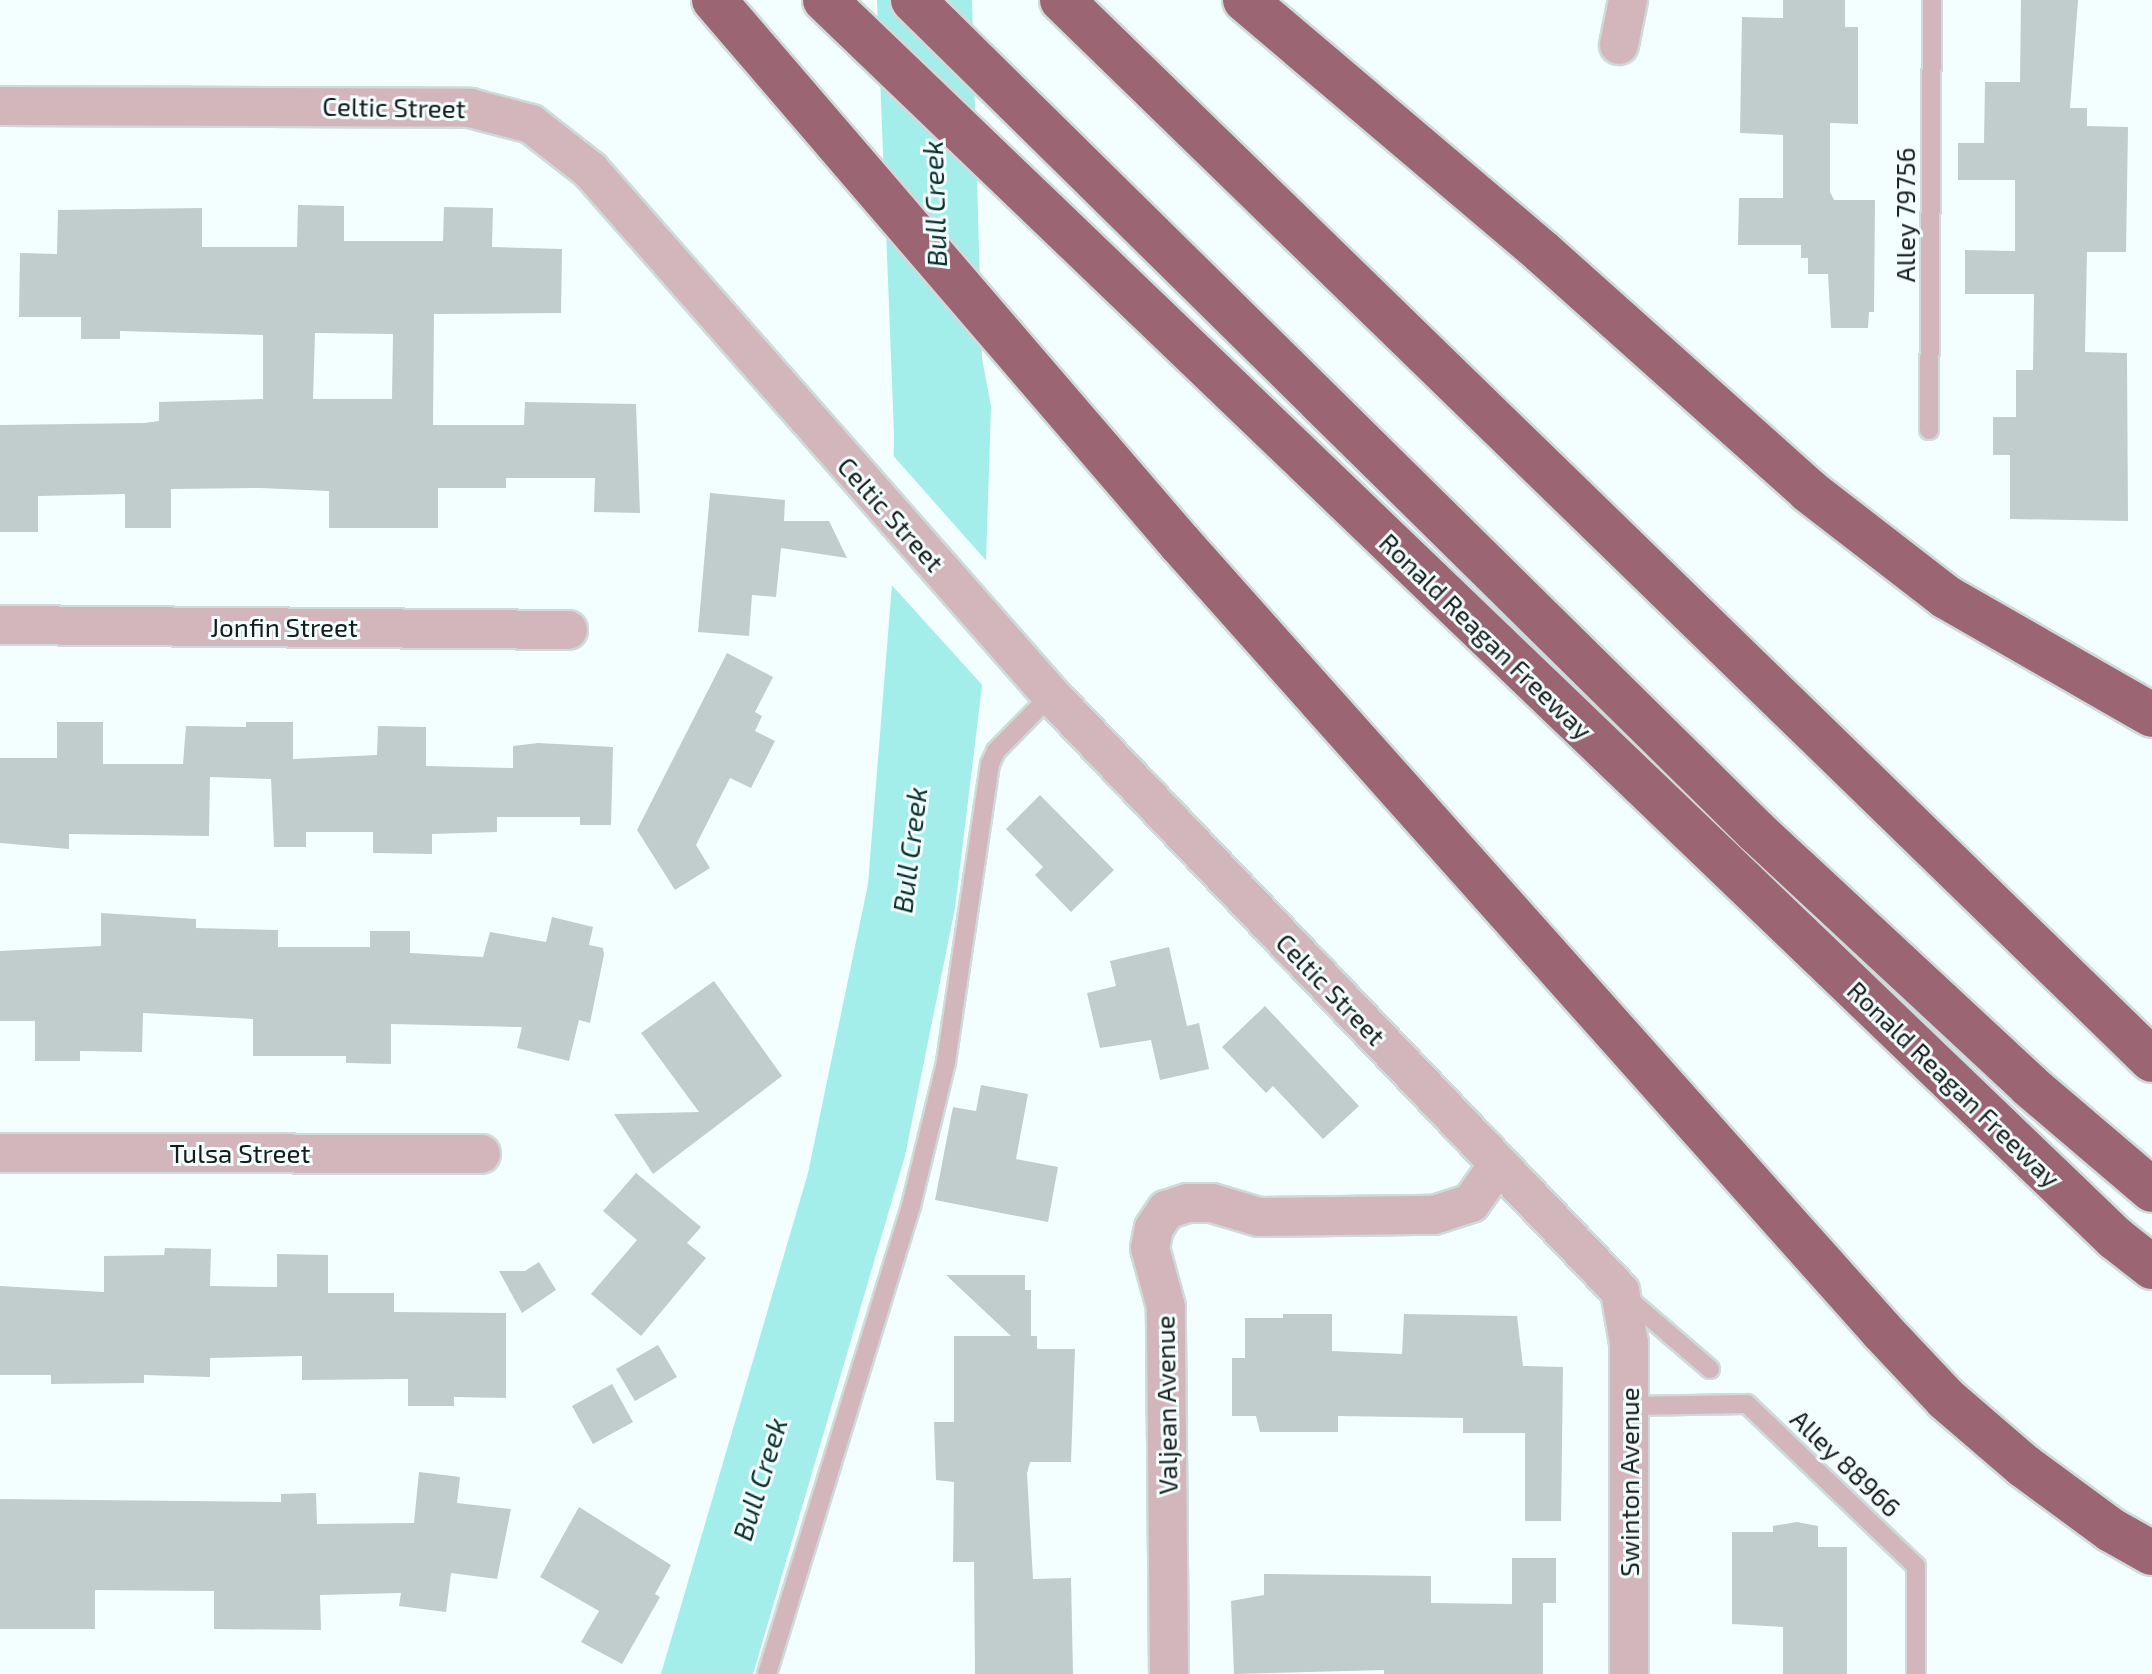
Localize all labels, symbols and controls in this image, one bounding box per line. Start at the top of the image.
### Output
street label: Celtic Street [322,90,466,124]
water label: Bull Creek [915,140,953,268]
street label: Alley 79756 [1889,147,1921,283]
street label: Celtic Street [831,450,951,578]
street label: Ronald Reagan Freeway [1373,526,1599,746]
street label: Jonfin Street [210,611,358,643]
water label: Bull Creek [885,785,933,915]
street label: Celtic Street [1270,927,1392,1051]
street label: Ronald Reagan Freeway [1841,974,2067,1194]
street label: Tulsa Street [170,1137,310,1169]
street label: Valjean Avenue [1149,1315,1183,1495]
street label: Swinton Avenue [1613,1387,1645,1577]
street label: Alley 88966 [1784,1403,1908,1523]
water label: Bull Creek [724,1413,794,1545]

